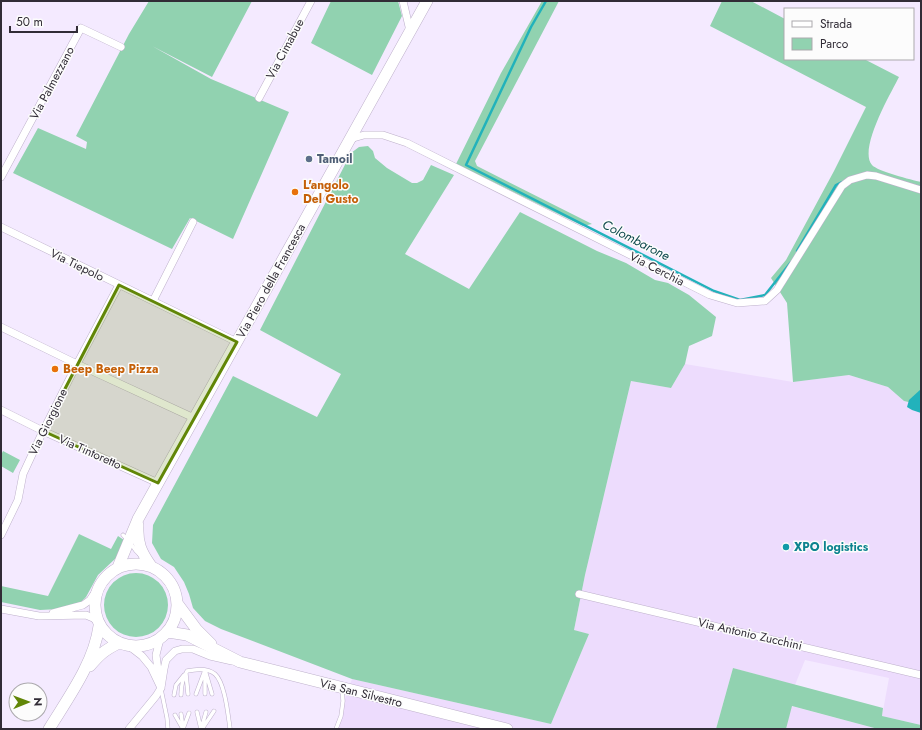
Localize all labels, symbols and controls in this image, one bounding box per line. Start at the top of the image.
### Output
scale bar [10,8,77,34]
legend [784,8,914,60]
text: 50 m [16,13,43,31]
text: Strada [820,15,852,33]
street label: Via Cimabue [262,16,308,82]
text: Parco [820,35,849,53]
street label: Via Palmezzano [25,43,79,123]
place label: Tamoil [317,150,352,168]
marker: Tamoil [304,154,314,164]
place label: L'angolo Del Gusto [303,176,359,208]
marker: L'angolo Del Gusto [290,187,300,197]
water label: Colombarone [599,215,674,265]
street label: Via Piero della Francesca [232,220,310,342]
street label: Via Tiepolo [47,244,107,286]
street label: Via Cerchia [626,247,688,291]
place label: Beep Beep Pizza [63,360,159,378]
marker: Beep Beep Pizza [50,364,60,374]
street label: Via Giorgione [24,386,72,458]
street label: Via Tintoretto [56,430,125,474]
place label: XPO logistics [794,538,869,556]
marker: XPO logistics [781,542,791,552]
street label: Via Antonio Zucchini [696,613,804,655]
street label: Via San Silvestro [318,674,405,712]
north arrow [8,682,48,722]
text: N [30,697,46,706]

